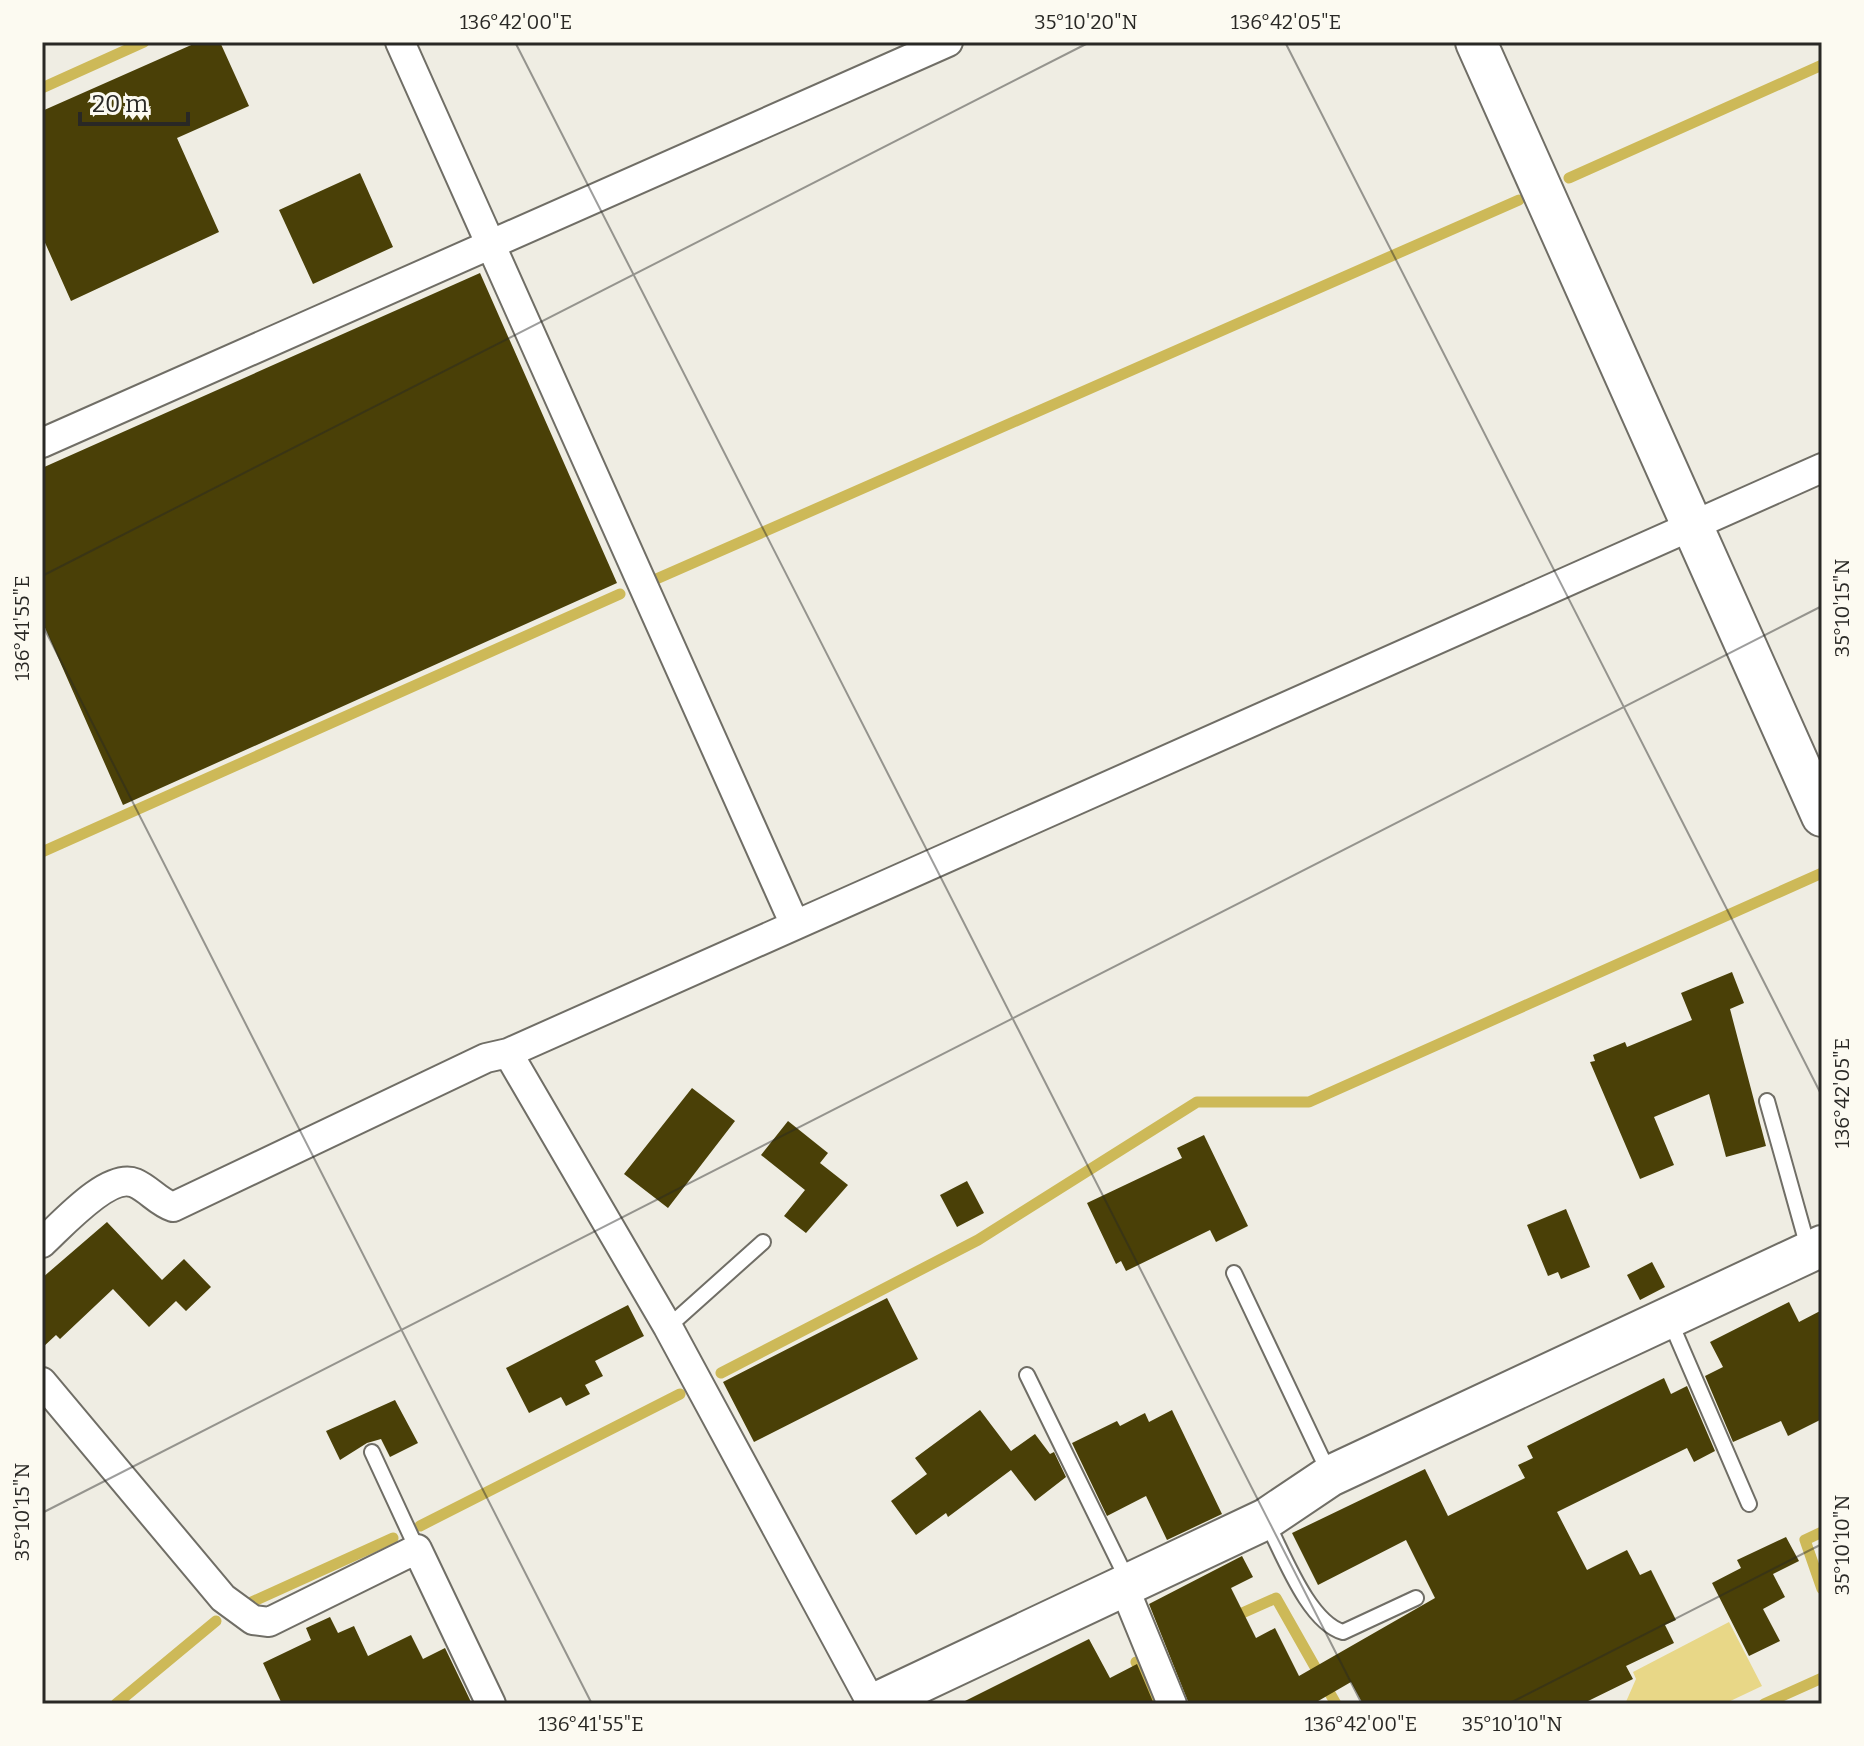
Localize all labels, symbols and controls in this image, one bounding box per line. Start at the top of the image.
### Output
text: 136°42'00"E [460,10,572,34]
text: 35°10'20"N [1034,10,1138,34]
text: 136°42'05"E [1231,10,1341,34]
scale bar [80,76,188,126]
text: 20 m [92,90,148,118]
text: 35°10'15"N [1830,559,1854,657]
text: 136°41'55"E [10,575,34,681]
text: 136°42'05"E [1830,1038,1854,1148]
text: 35°10'15"N [10,1463,34,1561]
text: 35°10'10"N [1830,1495,1854,1595]
text: 136°41'55"E [538,1712,644,1736]
text: 136°42'00"E [1305,1712,1417,1736]
text: 35°10'10"N [1462,1712,1562,1736]

